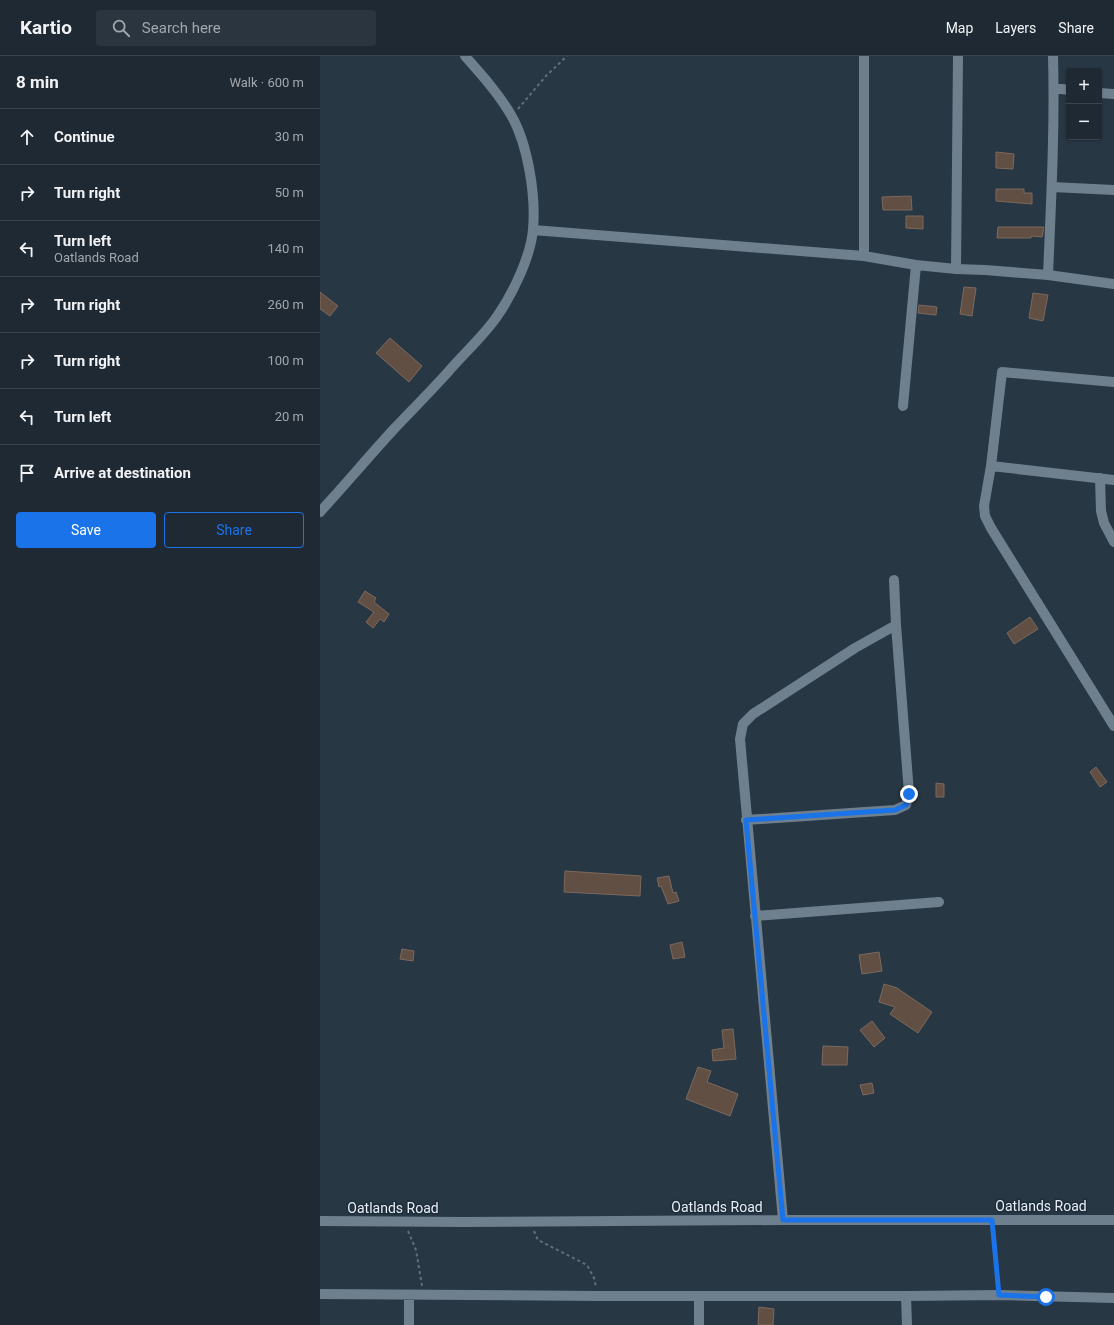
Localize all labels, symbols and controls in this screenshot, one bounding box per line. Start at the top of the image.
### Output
search box [96,10,376,46]
text: Kartio [20,16,72,39]
icon: search [110,17,132,39]
text: Search here [142,19,221,37]
text: Map [946,20,973,36]
text: Layers [995,20,1036,36]
text: Share [1058,20,1094,36]
map controls [1066,68,1102,140]
button: + [1066,68,1102,104]
text: 8 min [16,72,59,92]
text: Walk · 600 m [229,75,304,90]
button: − [1066,104,1102,140]
icon: ahead [16,126,38,148]
text: Continue [54,128,115,146]
text: 30 m [275,129,304,144]
icon: right [16,182,38,204]
text: Turn right [54,184,120,202]
text: 50 m [275,185,304,200]
text: Turn left [54,232,111,250]
icon: left [16,238,38,260]
text: 140 m [267,241,304,256]
text: Oatlands Road [54,250,139,265]
icon: right [16,294,38,316]
text: Turn right [54,296,120,314]
text: 260 m [267,297,304,312]
icon: right [16,350,38,372]
text: Turn right [54,352,120,370]
text: 100 m [267,353,304,368]
icon: left [16,406,38,428]
text: Turn left [54,408,111,426]
text: 20 m [275,409,304,424]
icon: arrive [16,462,38,484]
text: Arrive at destination [54,464,191,482]
button: Save [16,512,156,548]
button: Share [164,512,304,548]
route end [900,785,918,803]
street label: Oatlands Road [995,1198,1087,1214]
street label: Oatlands Road [671,1199,763,1215]
street label: Oatlands Road [347,1200,439,1216]
route start [1037,1288,1055,1306]

